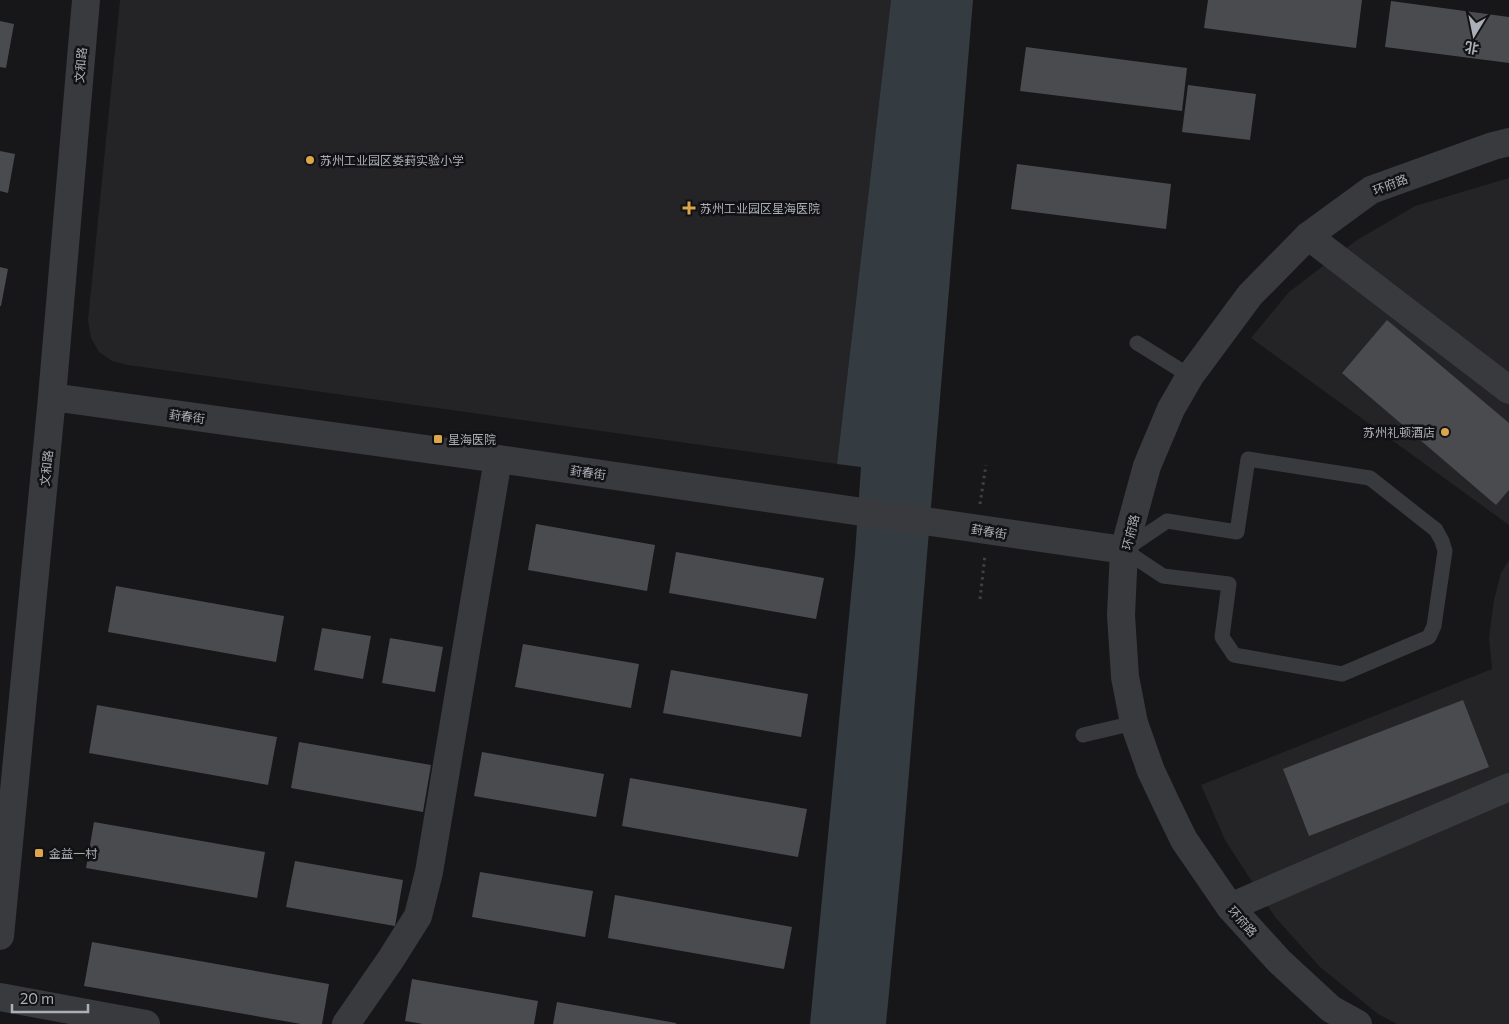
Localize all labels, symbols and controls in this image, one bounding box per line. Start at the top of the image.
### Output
north arrow [1449,10,1499,60]
text: 北 [1463,39,1480,58]
street label: 文和路 [71,46,89,84]
place label: 苏州工业园区娄葑实验小学 [320,153,464,167]
marker: 苏州工业园区娄葑实验小学 [304,154,316,166]
street label: 环府路 [1371,171,1409,197]
marker: 苏州工业园区星海医院 [682,201,696,215]
place label: 苏州工业园区星海医院 [700,201,820,215]
street label: 葑春街 [168,407,206,425]
place label: 苏州礼顿酒店 [1363,425,1435,439]
marker: 苏州礼顿酒店 [1439,426,1451,438]
place label: 星海医院 [448,432,496,446]
marker: 星海医院 [432,433,444,445]
street label: 文和路 [37,449,55,487]
street label: 葑春街 [569,463,607,481]
street label: 环府路 [1119,513,1141,551]
street label: 葑春街 [970,521,1008,541]
place label: 金益一村 [49,846,98,860]
marker: 金益一村 [33,847,45,859]
street label: 环府路 [1226,903,1260,939]
scale bar [12,982,89,1014]
text: 20 m [20,989,54,1007]

